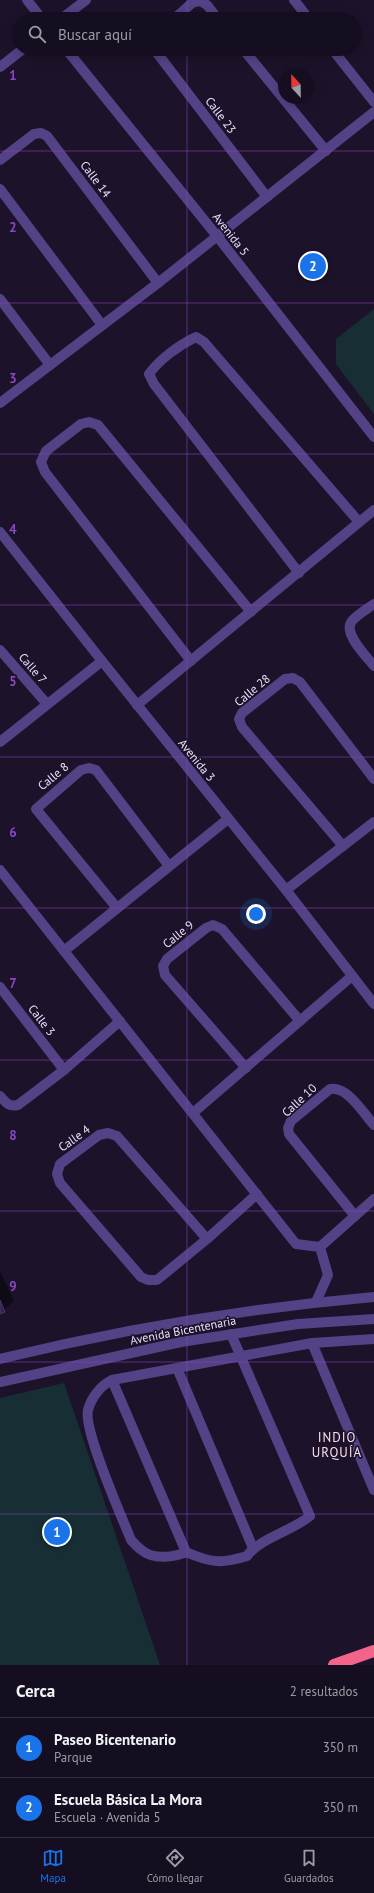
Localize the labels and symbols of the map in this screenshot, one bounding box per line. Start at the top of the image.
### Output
text: 1 [9,67,17,84]
north arrow [278,68,314,104]
street label: Calle 23 [202,94,240,136]
street label: Calle 14 [77,158,115,201]
street label: Avenida 5 [210,210,252,258]
text: 2 [9,219,17,236]
pin: 2 [300,251,326,281]
text: 3 [9,370,17,387]
text: 4 [9,521,17,538]
street label: Calle 7 [16,650,50,686]
street label: Calle 28 [231,671,273,709]
text: 5 [9,673,17,690]
street label: Avenida 3 [175,736,219,784]
street label: Calle 8 [35,759,71,793]
text: 6 [9,824,17,841]
your location [246,904,266,924]
street label: Calle 9 [160,917,196,951]
text: 7 [9,975,17,992]
street label: Calle 3 [25,1001,59,1039]
street label: Calle 10 [279,1080,320,1120]
street label: Calle 4 [55,1121,93,1154]
text: 8 [9,1127,17,1144]
text: 9 [9,1278,17,1295]
street label: Avenida Bicentenaria [129,1312,237,1348]
district label: INDIO URQUÍA [312,1429,362,1461]
pin: 1 [44,1517,70,1547]

